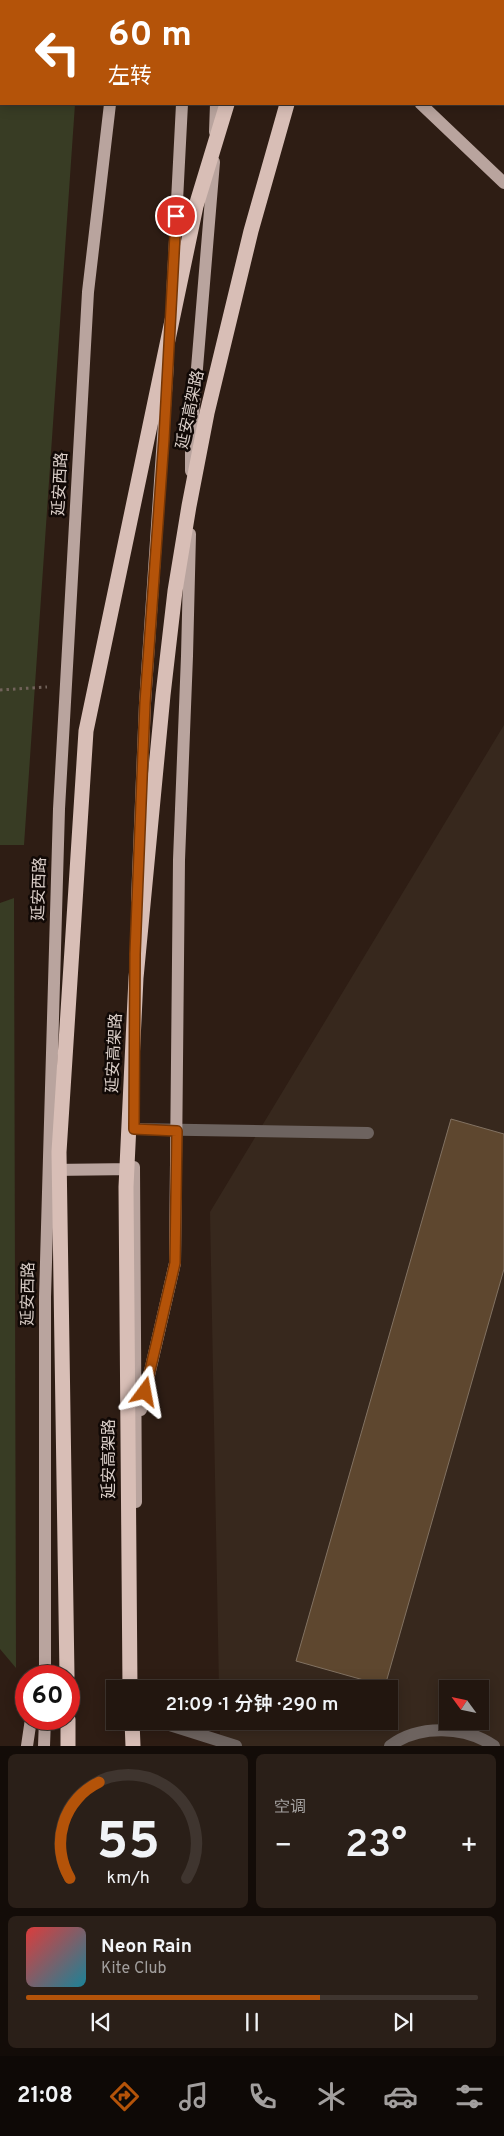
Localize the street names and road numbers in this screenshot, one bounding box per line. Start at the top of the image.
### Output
street label: 延安高架路 [173,369,209,451]
street label: 延安西路 [49,452,73,516]
street label: 延安西路 [29,857,51,921]
street label: 延安高架路 [103,1013,127,1093]
street label: 延安西路 [18,1262,40,1326]
street label: 延安高架路 [100,1419,120,1499]

